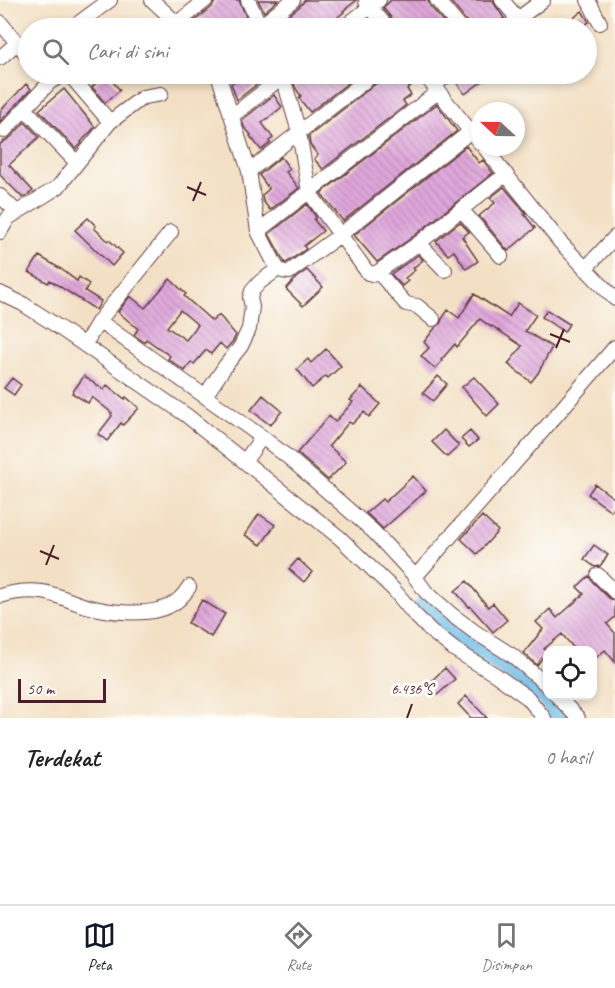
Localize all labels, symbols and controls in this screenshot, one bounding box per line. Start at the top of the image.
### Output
search box [18,18,597,84]
icon: search [39,35,72,68]
text: Cari di sini [87,37,168,65]
north arrow [471,102,525,156]
map controls [543,646,597,700]
button: locate [543,646,597,700]
scale bar [18,676,106,704]
text: 50 m [27,679,54,699]
text: 6.436°S [391,680,435,699]
text: Terdekat [24,741,100,774]
text: 0 hasil [545,745,591,770]
tab: Peta [83,919,116,975]
tab: Rute [282,919,315,975]
tab: Disimpan [481,919,532,975]

